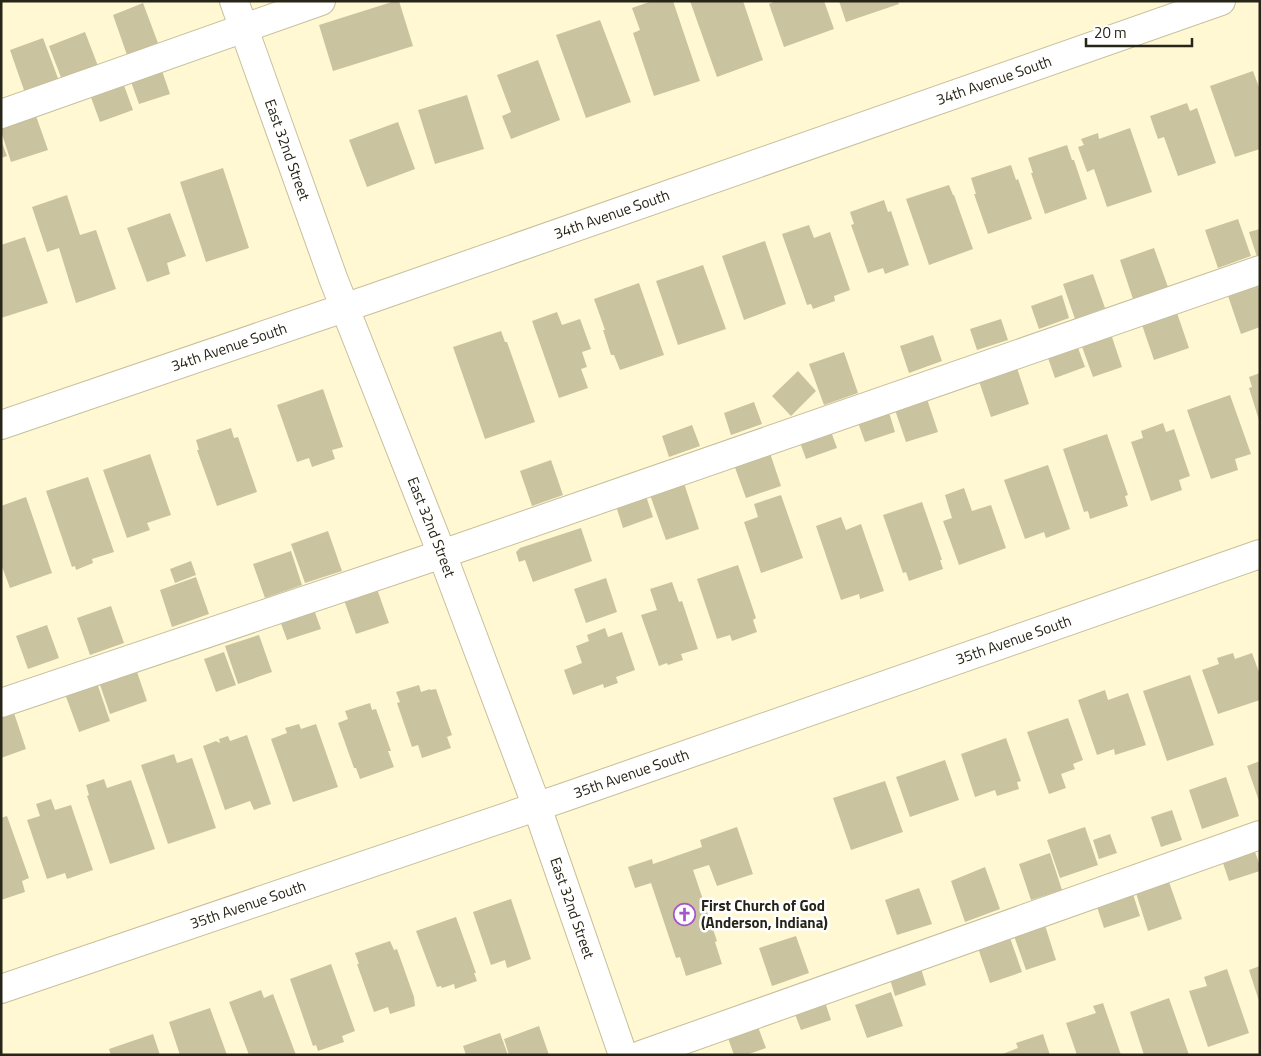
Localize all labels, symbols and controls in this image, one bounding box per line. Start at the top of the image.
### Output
scale bar [1086,15,1192,47]
text: 20 m [1094,21,1127,44]
street label: 34th Avenue South [933,49,1055,111]
street label: East 32nd Street [259,96,317,204]
street label: 34th Avenue South [551,183,672,245]
street label: 34th Avenue South [168,316,290,377]
street label: East 32nd Street [402,473,462,581]
street label: 35th Avenue South [952,609,1074,671]
street label: 35th Avenue South [570,743,692,804]
street label: East 32nd Street [544,854,601,962]
street label: 35th Avenue South [187,874,309,935]
place label: First Church of God (Anderson, Indiana) [701,894,828,934]
church icon: First Church of God (Anderson, Indiana) [673,903,697,927]

